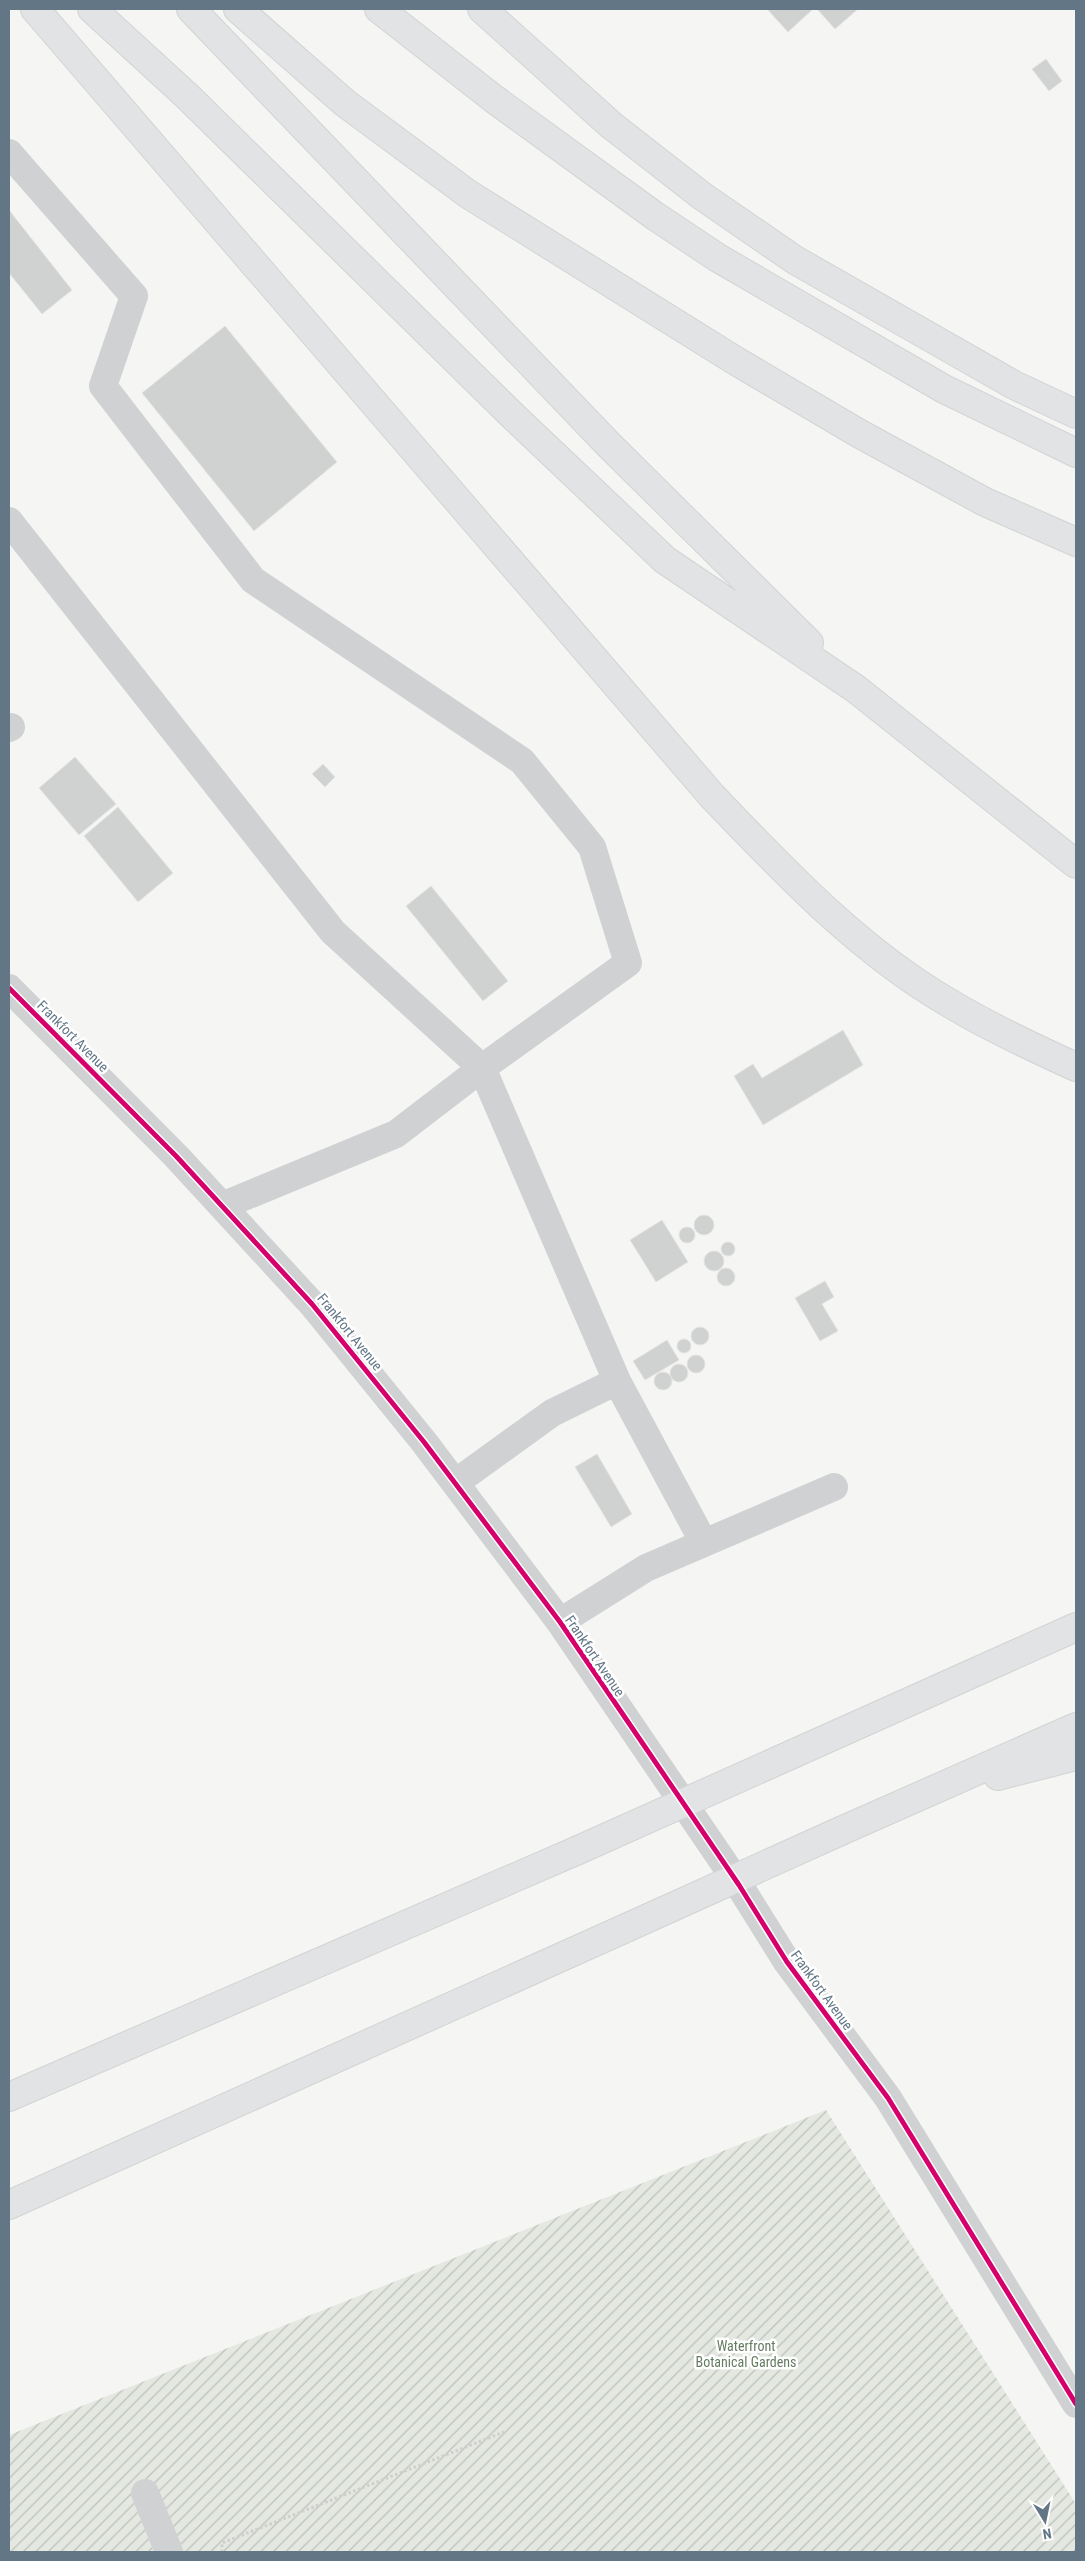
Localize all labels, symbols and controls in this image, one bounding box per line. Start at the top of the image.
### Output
street label: Frankfort Avenue [34,997,112,1075]
street label: Frankfort Avenue [314,1290,386,1374]
street label: Frankfort Avenue [562,1613,628,1700]
street label: Frankfort Avenue [788,1947,856,2033]
park label: Waterfront Botanical Gardens [696,2338,796,2370]
north arrow [1020,2496,1070,2546]
text: N [1042,2525,1053,2542]

